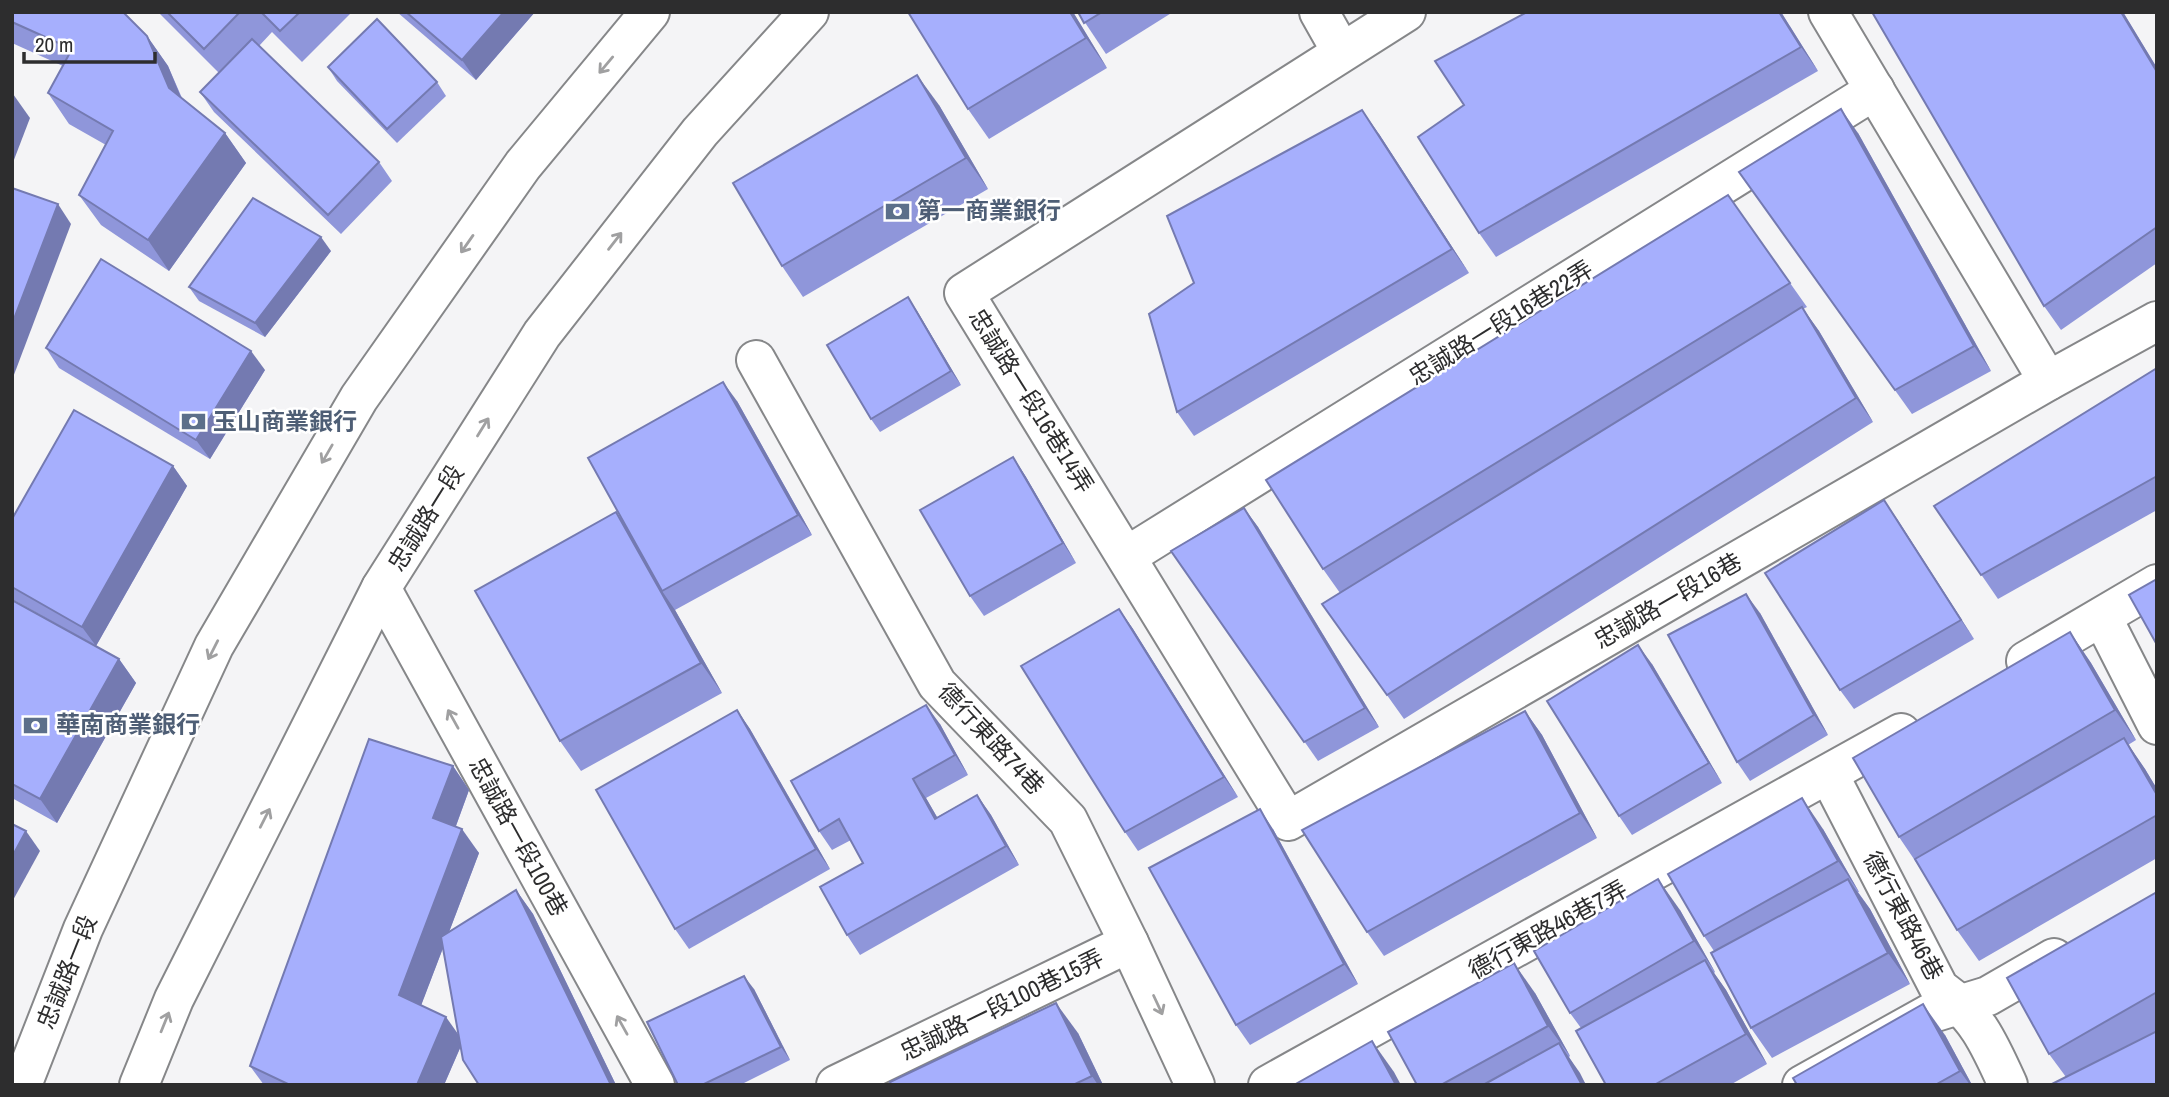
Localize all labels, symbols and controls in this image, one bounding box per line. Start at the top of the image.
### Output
scale bar [24,21,156,65]
text: 20 m [35,30,73,59]
one-way arrow [598,55,614,73]
place label: 第一商業銀行 [917,194,1061,226]
bank icon: 第一商業銀行 [883,197,911,225]
one-way arrow [607,233,622,251]
one-way arrow [460,234,474,253]
street label: 忠誠路一段16巷22弄 [1402,252,1599,392]
street label: 忠誠路一段16巷14弄 [962,302,1102,499]
place label: 玉山商業銀行 [213,405,357,437]
bank icon: 玉山商業銀行 [179,408,207,436]
one-way arrow [476,418,491,437]
one-way arrow [320,443,334,463]
street label: 忠誠路一段 [380,458,471,577]
street label: 忠誠路一段16巷 [1588,545,1747,655]
one-way arrow [205,639,219,660]
street label: 德行東路74巷 [932,676,1052,801]
place label: 華南商業銀行 [56,708,200,740]
one-way arrow [446,709,460,729]
bank icon: 華南商業銀行 [22,711,50,739]
street label: 忠誠路一段100巷 [462,751,576,922]
one-way arrow [259,808,273,829]
street label: 德行東路46巷 [1856,845,1951,986]
street label: 德行東路46巷7弄 [1462,872,1633,986]
street label: 忠誠路一段 [29,910,103,1033]
street label: 忠誠路一段100巷15弄 [894,941,1109,1067]
one-way arrow [1152,994,1165,1015]
one-way arrow [159,1011,172,1033]
one-way arrow [615,1015,628,1036]

